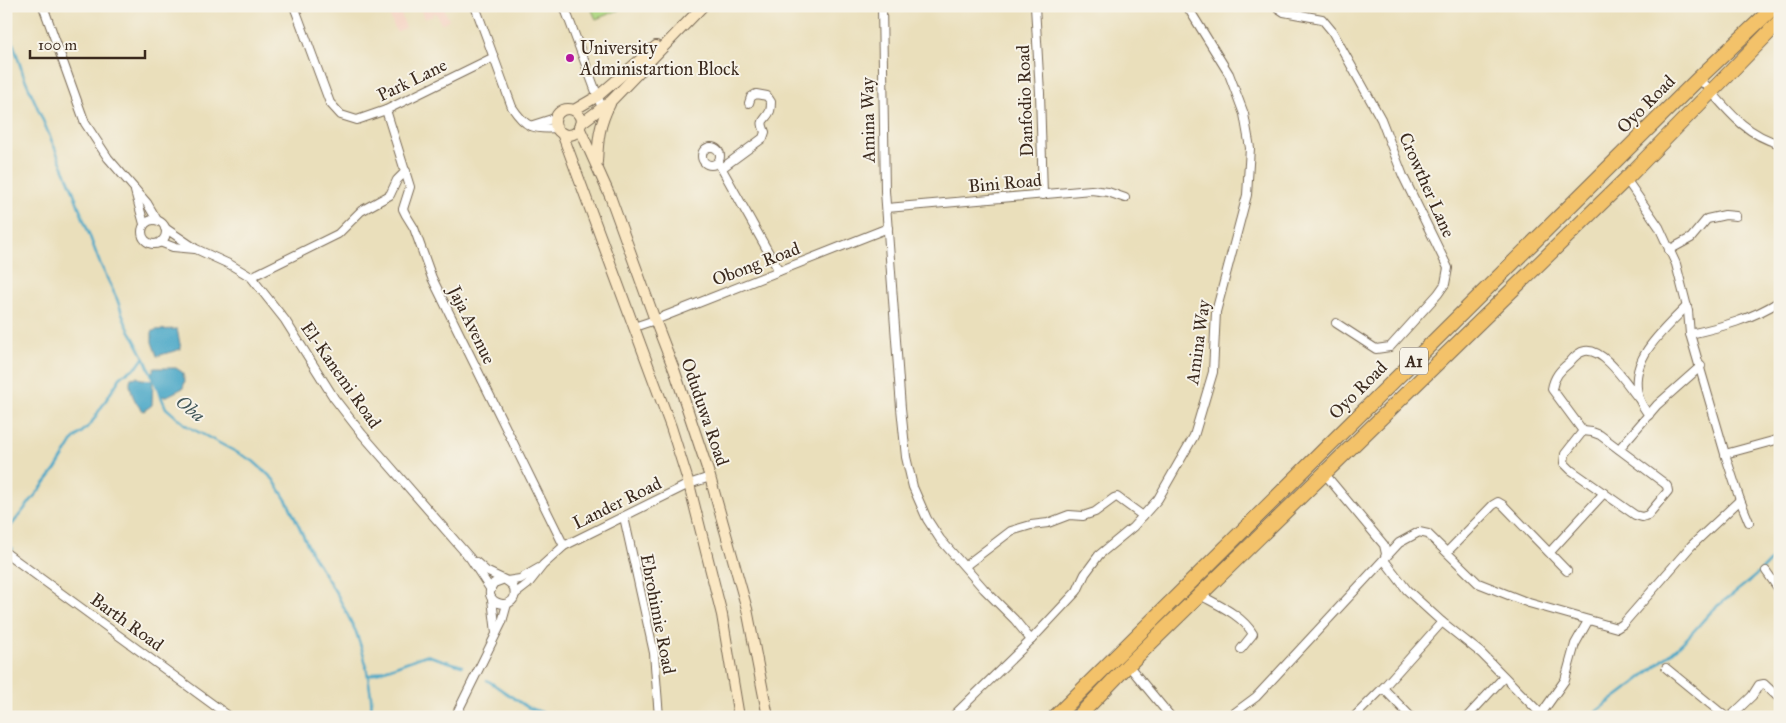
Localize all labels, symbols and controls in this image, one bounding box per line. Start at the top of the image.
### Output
scale bar [30,28,145,60]
text: 100 m [38,36,78,54]
place label: University Administartion Block [579,37,740,80]
street label: Danfodio Road [1012,45,1038,157]
marker: University Administartion Block [564,52,576,64]
street label: Park Lane [374,54,450,106]
street label: Oyo Road [1612,70,1680,138]
street label: Amina Way [856,77,880,164]
street label: Crowther Lane [1394,129,1460,241]
street label: Bini Road [967,169,1043,197]
street label: Obong Road [709,237,803,292]
street label: Jaja Avenue [442,280,500,368]
street label: Amina Way [1181,298,1215,387]
street label: El-Kanemi Road [296,317,386,433]
road number: A1 [1400,348,1428,374]
street label: Oduduwa Road [676,355,734,469]
street label: Oyo Road [1324,356,1392,424]
water label: Oba [172,390,210,427]
street label: Lander Road [569,472,665,534]
street label: Ebrohimie Road [636,552,680,676]
street label: Barth Road [86,588,168,656]

